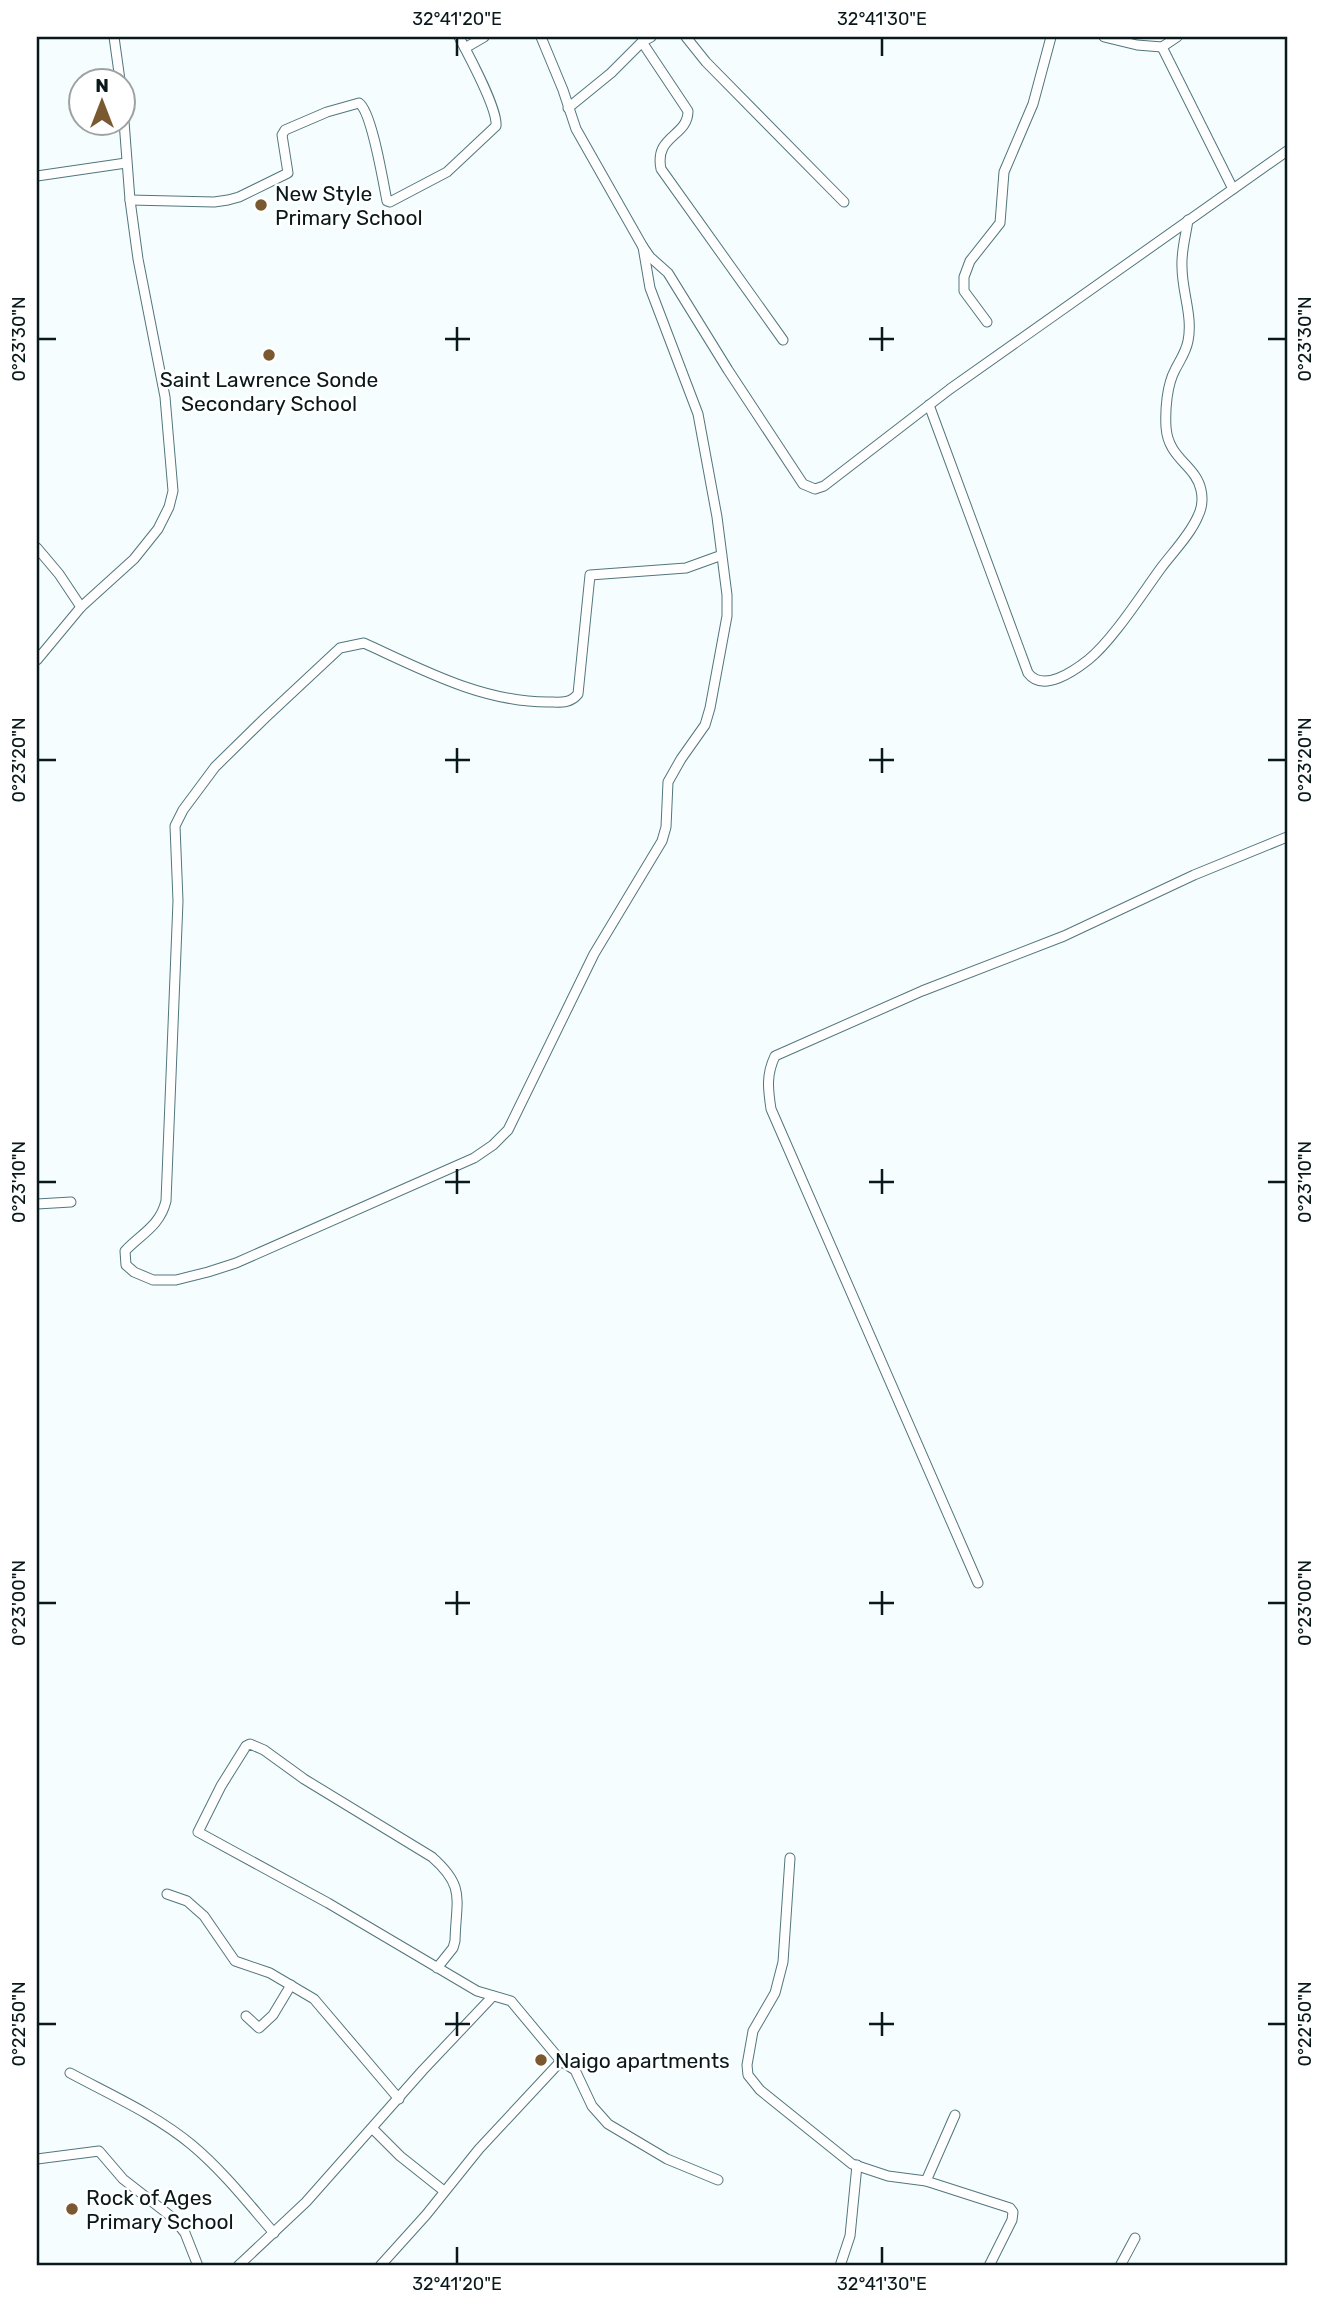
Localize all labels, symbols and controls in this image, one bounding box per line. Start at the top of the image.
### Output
text: 32°41'20"E [412,8,502,30]
text: 32°41'30"E [837,8,927,30]
north arrow [66,66,136,136]
text: N [95,74,109,97]
place label: New Style Primary School [275,181,423,230]
marker: New Style Primary School [253,197,269,213]
text: 0°23'30"N [8,296,30,382]
text: 0°23'30"N [1294,296,1316,382]
marker: Saint Lawrence Sonde Secondary School [261,347,277,363]
place label: Saint Lawrence Sonde Secondary School [160,367,378,416]
text: 0°23'20"N [8,718,30,802]
text: 0°23'20"N [1294,718,1316,802]
text: 0°23'10"N [8,1141,30,1223]
text: 0°23'10"N [1294,1141,1316,1223]
text: 0°23'00"N [8,1560,30,1646]
text: 0°23'00"N [1294,1560,1316,1646]
text: 0°22'50"N [8,1982,30,2066]
text: 0°22'50"N [1294,1982,1316,2066]
place label: Naigo apartments [555,2048,730,2073]
marker: Naigo apartments [533,2052,549,2068]
place label: Rock of Ages Primary School [86,2185,234,2234]
marker: Rock of Ages Primary School [64,2201,80,2217]
text: 32°41'20"E [412,2273,502,2295]
text: 32°41'30"E [837,2273,927,2295]

